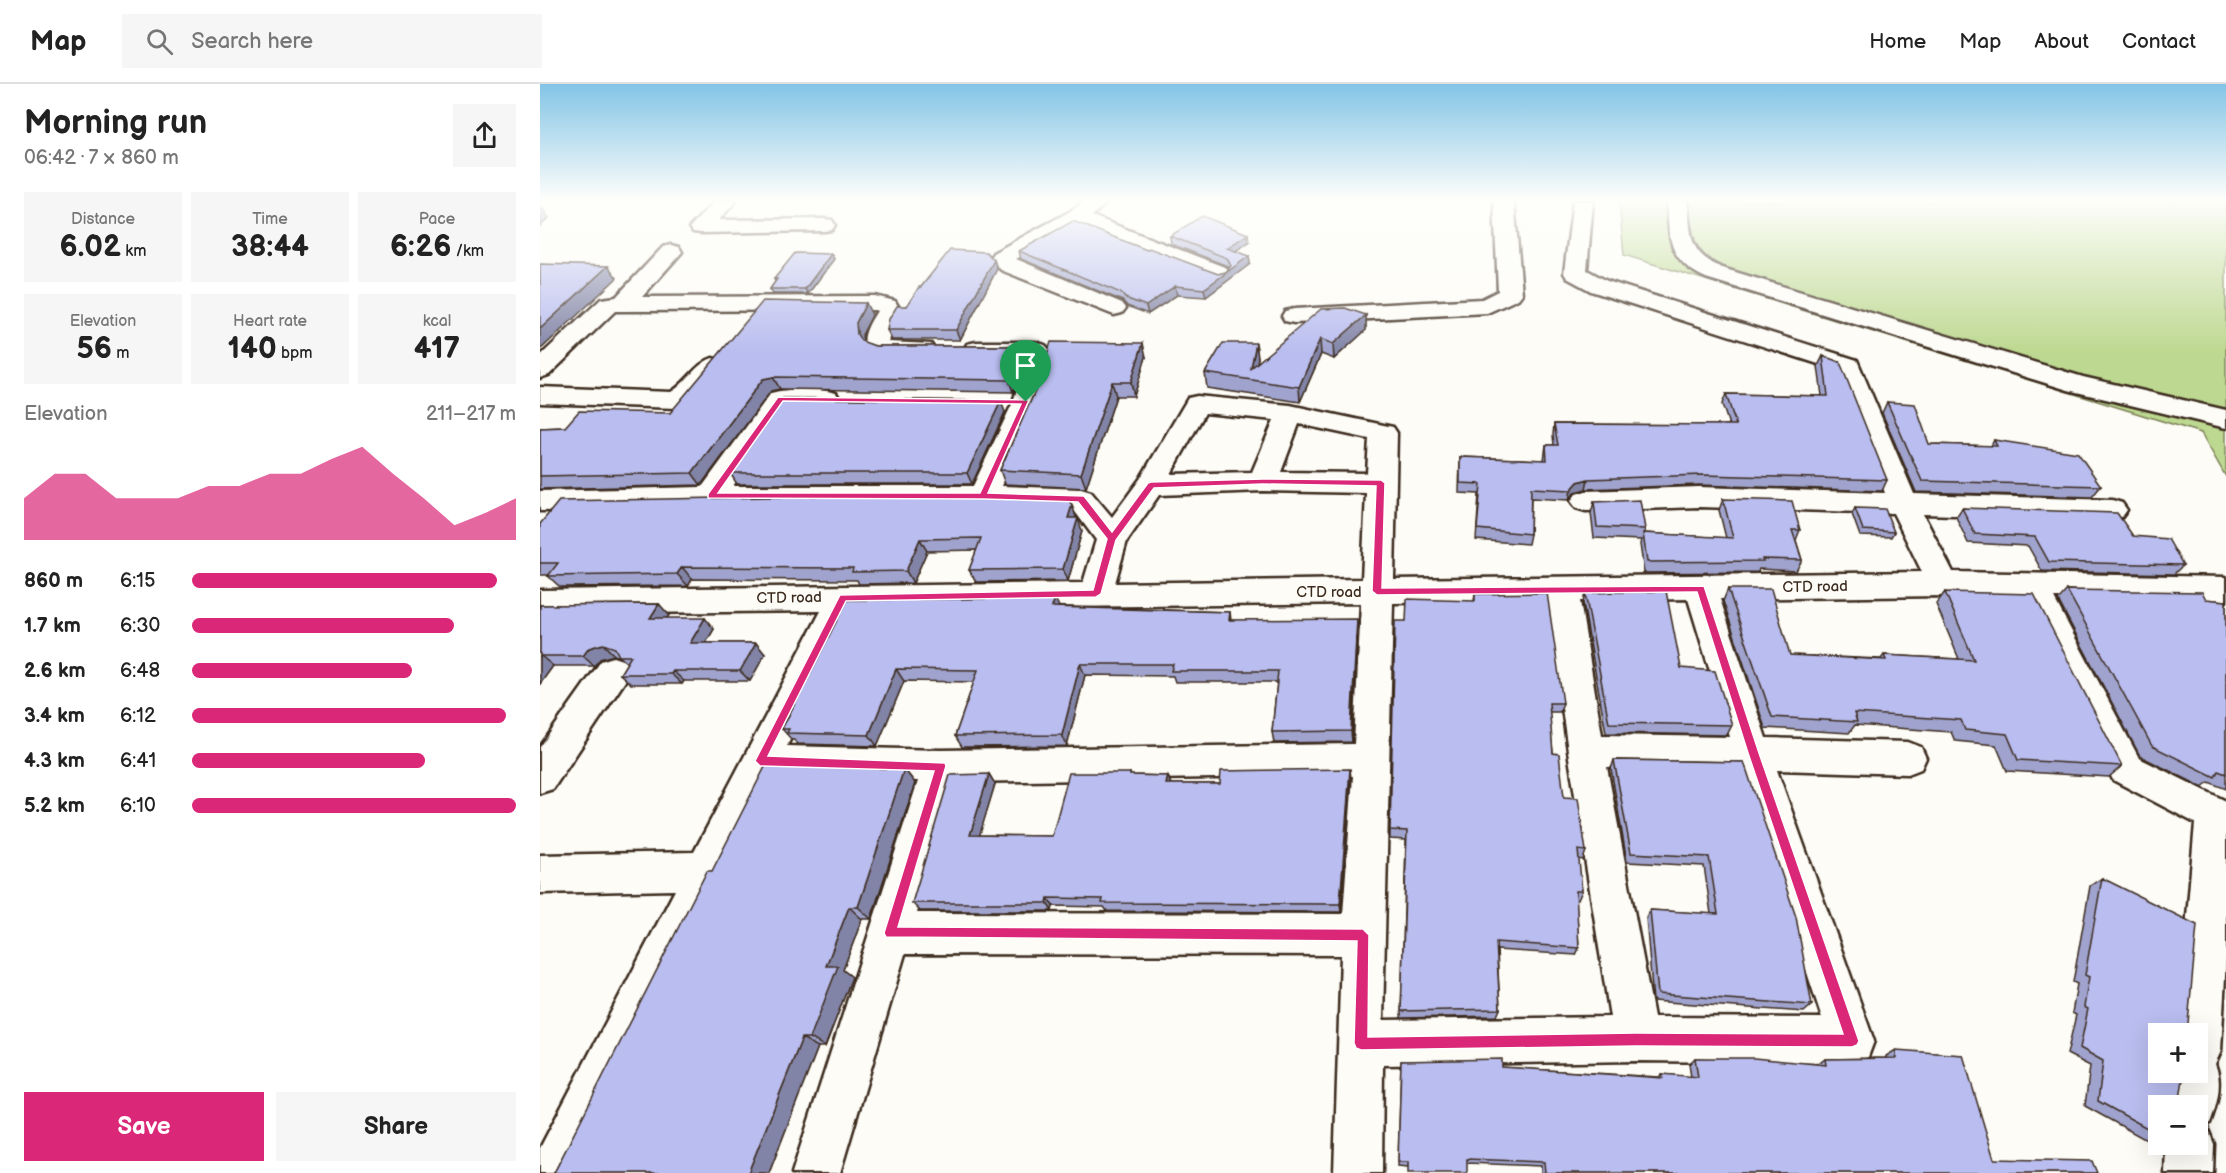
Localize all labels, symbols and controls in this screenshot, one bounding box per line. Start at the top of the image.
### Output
search box [122,14,542,68]
text: Map [30,25,86,58]
icon: search [143,25,176,58]
text: Search here [191,28,313,55]
text: Home [1869,29,1926,54]
text: Map [1959,29,2001,54]
text: About [2034,29,2089,54]
text: Contact [2122,29,2196,54]
text: Morning run [24,103,207,143]
button: share [453,104,516,167]
text: 06:42 · 7 × 860 m [24,146,179,170]
text: Distance [71,210,135,229]
text: Time [252,210,288,229]
text: Pace [419,210,455,229]
text: 6.02 [60,229,121,265]
text: 38:44 [231,229,309,265]
text: 6:26 [390,229,451,265]
text: km [121,242,146,261]
text: /km [451,242,484,261]
text: Elevation [70,312,136,331]
text: Heart rate [233,312,307,331]
text: kcal [423,312,451,331]
text: 56 [76,331,112,367]
text: 140 [228,331,277,367]
text: 417 [414,331,460,367]
pin [1000,340,1051,402]
text: m [112,344,130,363]
text: bpm [277,344,312,363]
icon: arrive [1009,349,1042,382]
text: Elevation [24,402,107,426]
text: 211–217 m [426,402,516,426]
text: 860 m [24,569,83,593]
text: 6:15 [120,569,155,593]
street label: CTD road [1782,577,1848,597]
street label: CTD road [1296,583,1362,602]
street label: CTD road [756,588,822,608]
text: 1.7 km [24,614,81,638]
text: 6:30 [120,614,160,638]
text: 2.6 km [24,659,85,683]
text: 6:48 [120,659,160,683]
text: 3.4 km [24,704,85,728]
text: 6:12 [120,704,156,728]
text: 4.3 km [24,749,85,773]
text: 6:41 [120,749,156,773]
text: 5.2 km [24,794,85,818]
text: 6:10 [120,794,156,818]
map controls [2148,1023,2208,1155]
button: + [2148,1023,2208,1083]
button: Save [24,1092,264,1161]
button: Share [276,1092,516,1161]
button: − [2148,1095,2208,1155]

